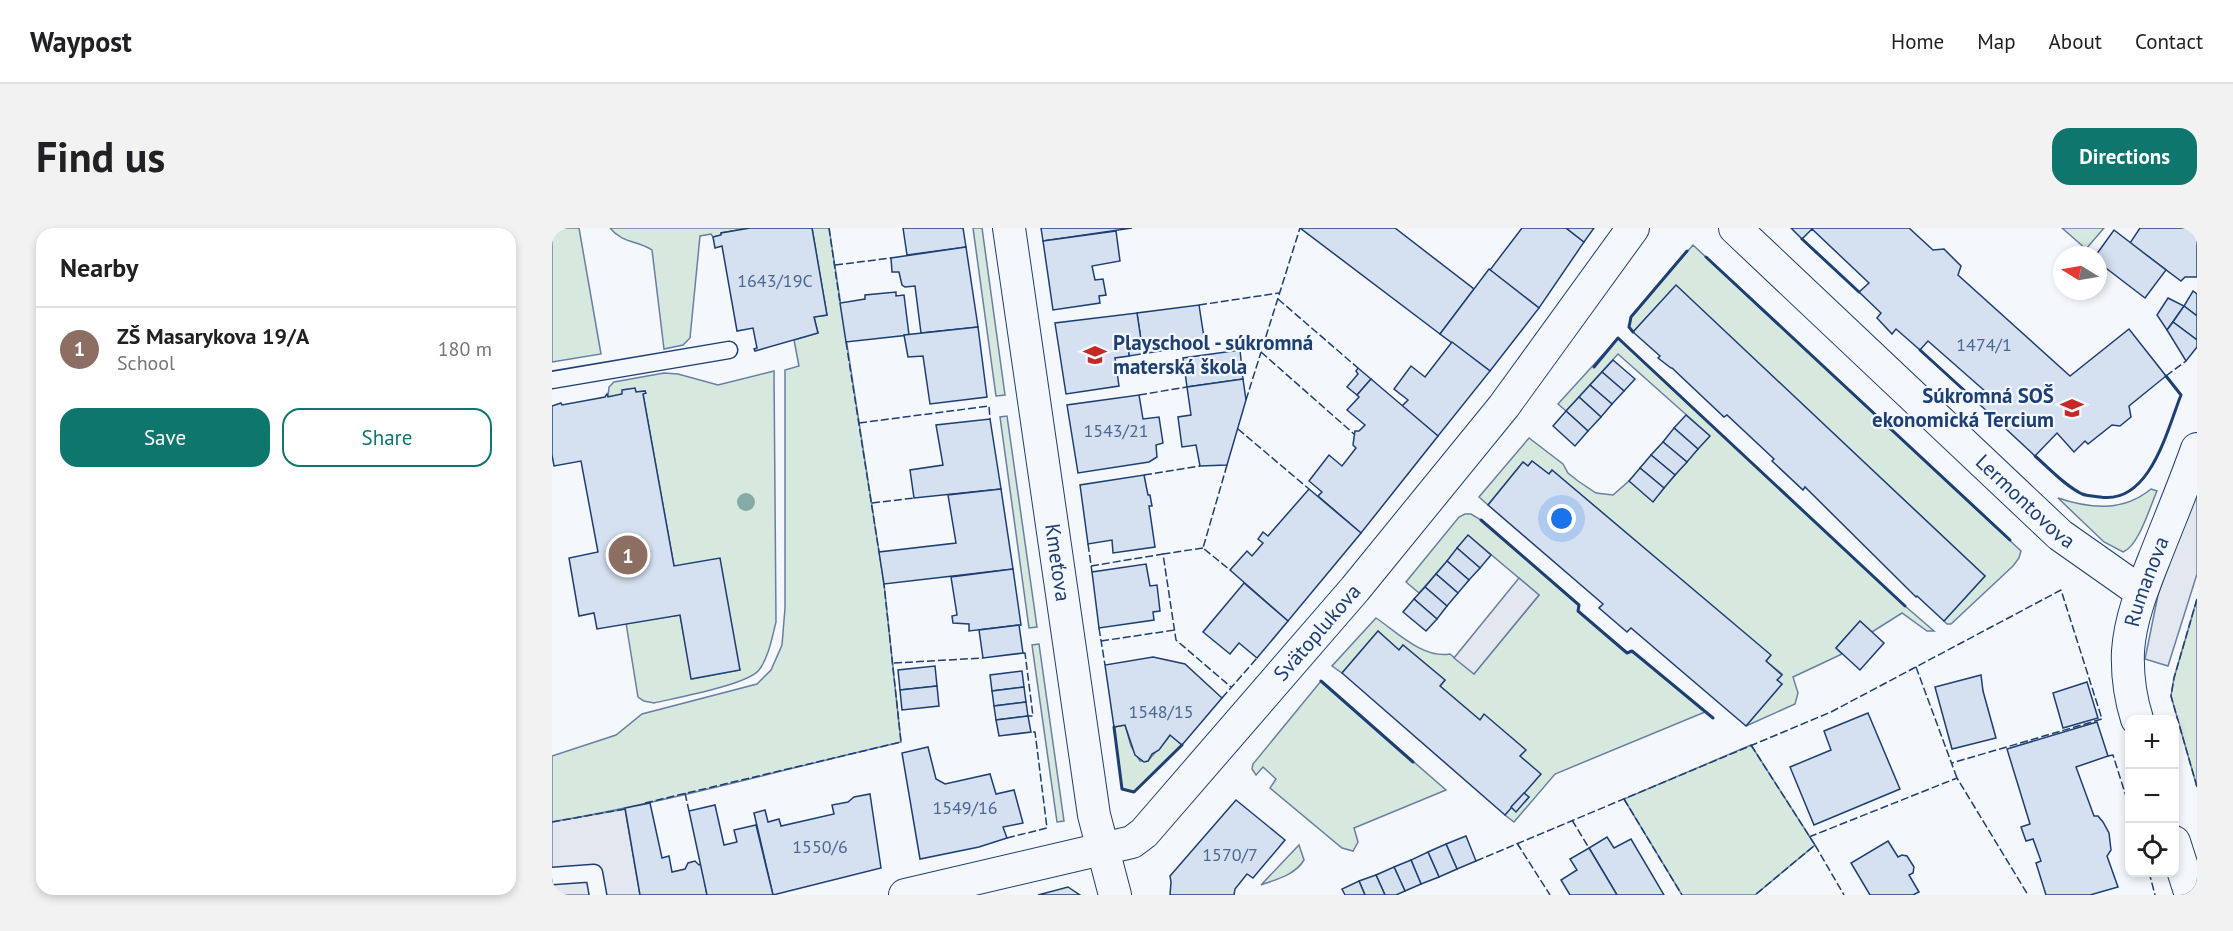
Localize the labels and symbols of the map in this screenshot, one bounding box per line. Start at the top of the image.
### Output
north arrow [2053,246,2107,300]
house number: 1643/19C [737,269,813,292]
place label: Playschool - súkromná materská škola [1113,329,1313,380]
house number: 1474/1 [1956,333,2012,356]
school or university icon: Playschool - súkromná materská škola [1082,342,1108,368]
place label: Súkromná SOŠ ekonomická Tercium [1872,382,2054,433]
school or university icon: Súkromná SOŠ ekonomická Tercium [2059,395,2085,421]
house number: 1543/21 [1083,419,1149,442]
street label: Lermontovova [1970,448,2081,554]
your location [1547,504,1576,533]
street label: Kmeťova [1039,522,1077,603]
pin: 1 [608,532,648,578]
street label: Rumanova [2118,532,2175,629]
street label: Svätoplukova [1267,578,1366,687]
house number: 1548/15 [1128,700,1194,723]
house number: 1549/16 [932,796,998,819]
house number: 1550/6 [792,835,848,858]
house number: 1570/7 [1202,843,1258,866]

